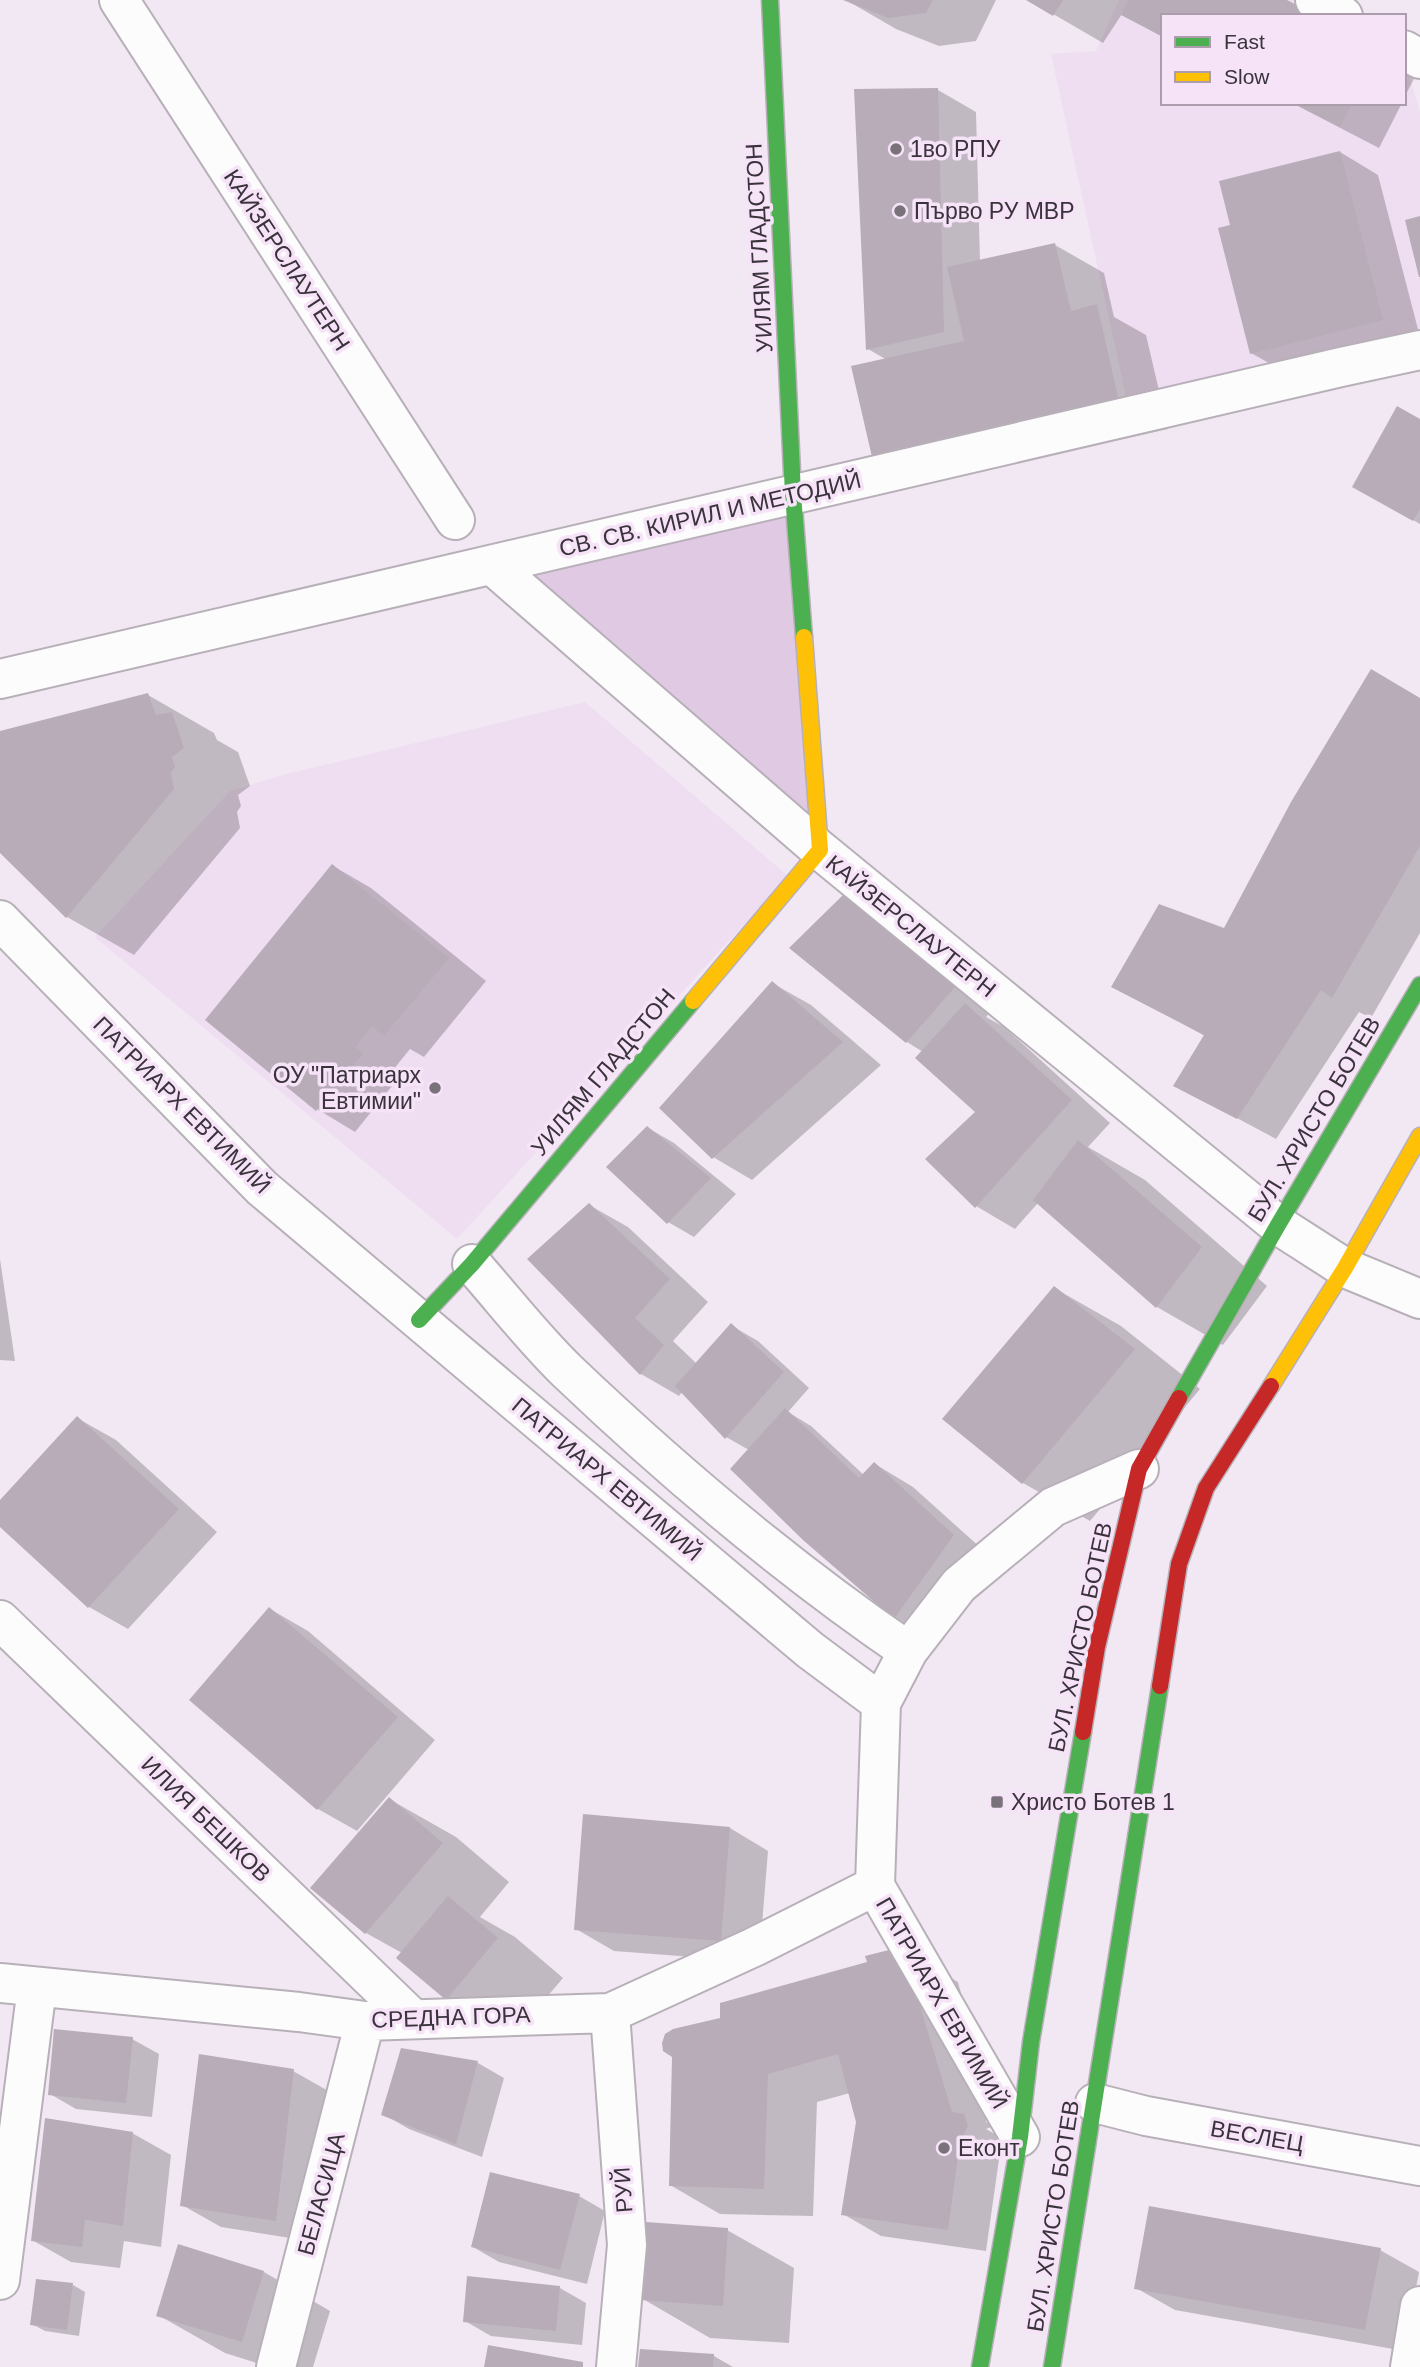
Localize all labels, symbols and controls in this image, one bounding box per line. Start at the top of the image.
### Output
legend [1161,14,1406,105]
text: Fast [1224,30,1265,53]
text: Slow [1224,65,1270,88]
place label: 1во РПУ [910,136,1001,162]
marker: 1во РПУ [888,141,904,157]
street label: УИЛЯМ ГЛАДСТОН [741,143,777,353]
street label: КАЙЗЕРСЛАУТЕРН [219,164,356,355]
place label: Първо РУ МВР [914,198,1075,224]
marker: Първо РУ МВР [892,203,908,219]
street label: СВ. СВ. КИРИЛ И МЕТОДИЙ [556,466,864,561]
street label: КАЙЗЕРСЛАУТЕРН [821,849,1002,1002]
street label: УИЛЯМ ГЛАДСТОН [526,983,680,1161]
street label: ПАТРИАРХ ЕВТИМИЙ [88,1010,277,1199]
street label: БУЛ. ХРИСТО БОТЕВ [1243,1012,1385,1226]
place label: ОУ "Патриарх Евтимии" [273,1062,421,1114]
marker: ОУ "Патриарх Евтимии" [427,1080,443,1096]
street label: ПАТРИАРХ ЕВТИМИЙ [507,1391,708,1566]
street label: БУЛ. ХРИСТО БОТЕВ [1043,1520,1117,1754]
street label: ИЛИЯ БЕШКОВ [136,1751,276,1887]
place label: Христо Ботев 1 [1011,1789,1175,1815]
marker: Христо Ботев 1 [989,1794,1005,1810]
street label: ПАТРИАРХ ЕВТИМИЙ [871,1892,1014,2113]
street label: СРЕДНА ГОРА [371,2001,532,2033]
street label: БУЛ. ХРИСТО БОТЕВ [1022,2098,1084,2334]
street label: ВЕСЛЕЦ [1208,2115,1306,2157]
street label: БЕЛАСИЦА [292,2129,350,2258]
place label: Еконт [958,2135,1020,2161]
marker: Еконт [936,2140,952,2156]
street label: РУЙ [607,2166,638,2214]

